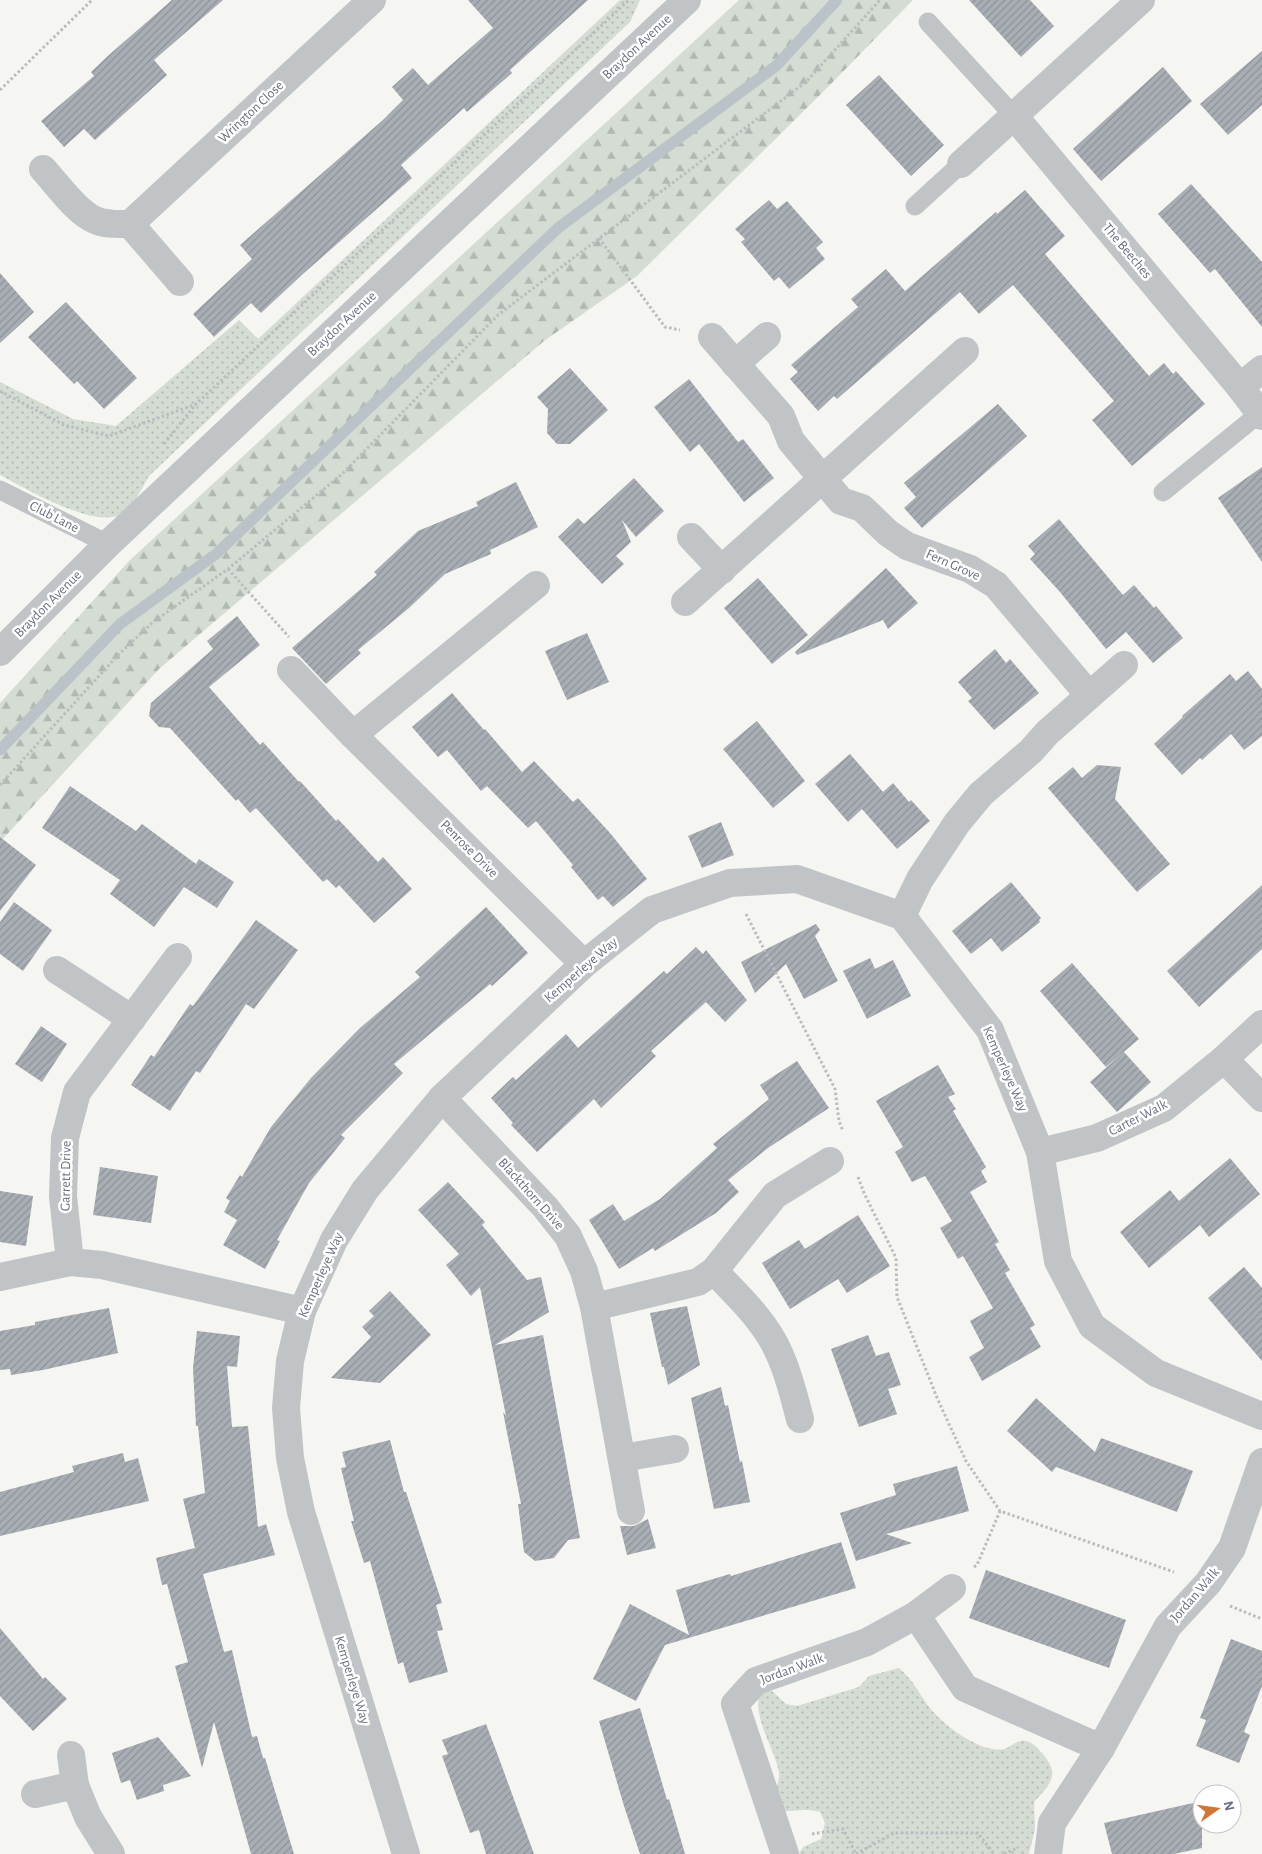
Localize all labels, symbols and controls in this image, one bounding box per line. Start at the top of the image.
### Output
street label: Braydon Avenue [600,12,674,82]
street label: Wrington Close [216,78,286,146]
street label: The Beeches [1100,221,1154,281]
street label: Braydon Avenue [305,289,379,359]
street label: Club Lane [27,499,81,535]
street label: Fern Grove [924,547,982,583]
street label: Braydon Avenue [12,568,84,640]
street label: Penrose Drive [438,818,500,880]
street label: Kemperleye Way [542,935,620,1005]
street label: Kemperleye Way [980,1024,1030,1114]
street label: Carter Walk [1106,1097,1170,1139]
street label: Garrett Drive [58,1141,74,1211]
street label: Blackthorn Drive [495,1156,567,1232]
street label: Kemperleye Way [296,1230,346,1320]
street label: Jordan Walk [1168,1565,1222,1625]
street label: Kemperleye Way [332,1634,372,1726]
street label: Jordan Walk [758,1651,826,1687]
north arrow [1192,1784,1242,1834]
text: N [1221,1800,1237,1813]

